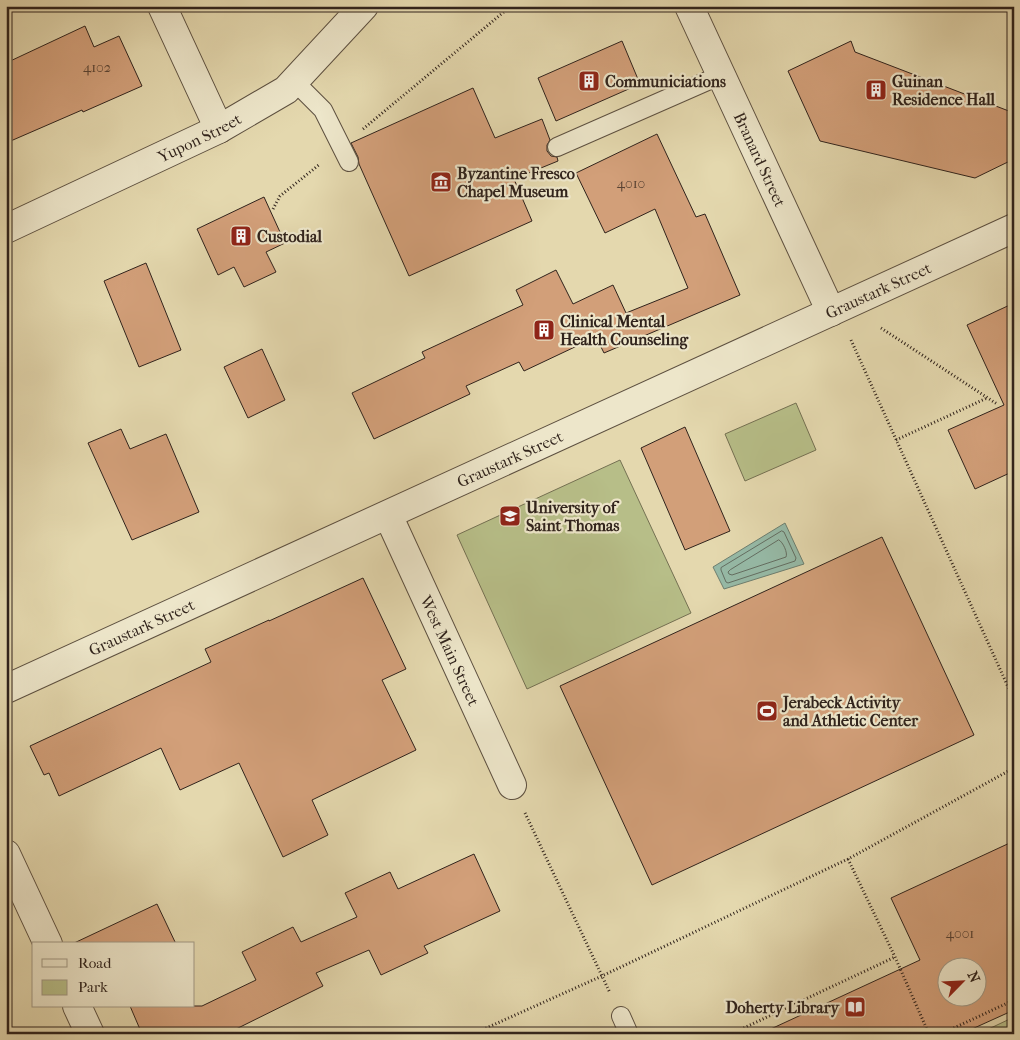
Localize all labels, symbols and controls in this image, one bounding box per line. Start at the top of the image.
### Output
house number: 4102 [83,59,111,76]
building icon: Communiciations [577,69,601,93]
place label: Communiciations [605,72,726,91]
place label: Guinan Residence Hall [892,72,996,109]
building icon: Guinan Residence Hall [864,78,888,102]
street label: Yupon Street [154,109,245,166]
street label: Branard Street [730,109,790,210]
place label: Byzantine Fresco Chapel Museum [457,164,575,202]
museum icon: Byzantine Fresco Chapel Museum [429,170,453,194]
house number: 4010 [617,175,645,192]
building icon: Custodial [229,224,253,248]
place label: Custodial [257,227,322,246]
street label: Graustark Street [822,258,934,323]
place label: Clinical Mental Health Counseling [560,312,689,350]
building icon: Clinical Mental Health Counseling [532,318,556,342]
street label: Graustark Street [454,426,566,491]
place label: University of Saint Thomas [525,498,620,535]
school or university icon: University of Saint Thomas [498,504,522,528]
street label: West Main Street [416,591,484,709]
street label: Graustark Street [86,595,198,659]
place label: Jerabeck Activity and Athletic Center [781,693,919,730]
sports icon: Jerabeck Activity and Athletic Center [755,699,779,723]
house number: 4001 [946,925,974,942]
legend [32,942,195,1008]
text: Road [78,954,112,972]
north arrow [938,958,988,1008]
text: N [963,969,983,986]
text: Park [78,978,108,996]
library icon: Doherty Library [843,995,867,1019]
place label: Doherty Library [725,998,840,1018]

